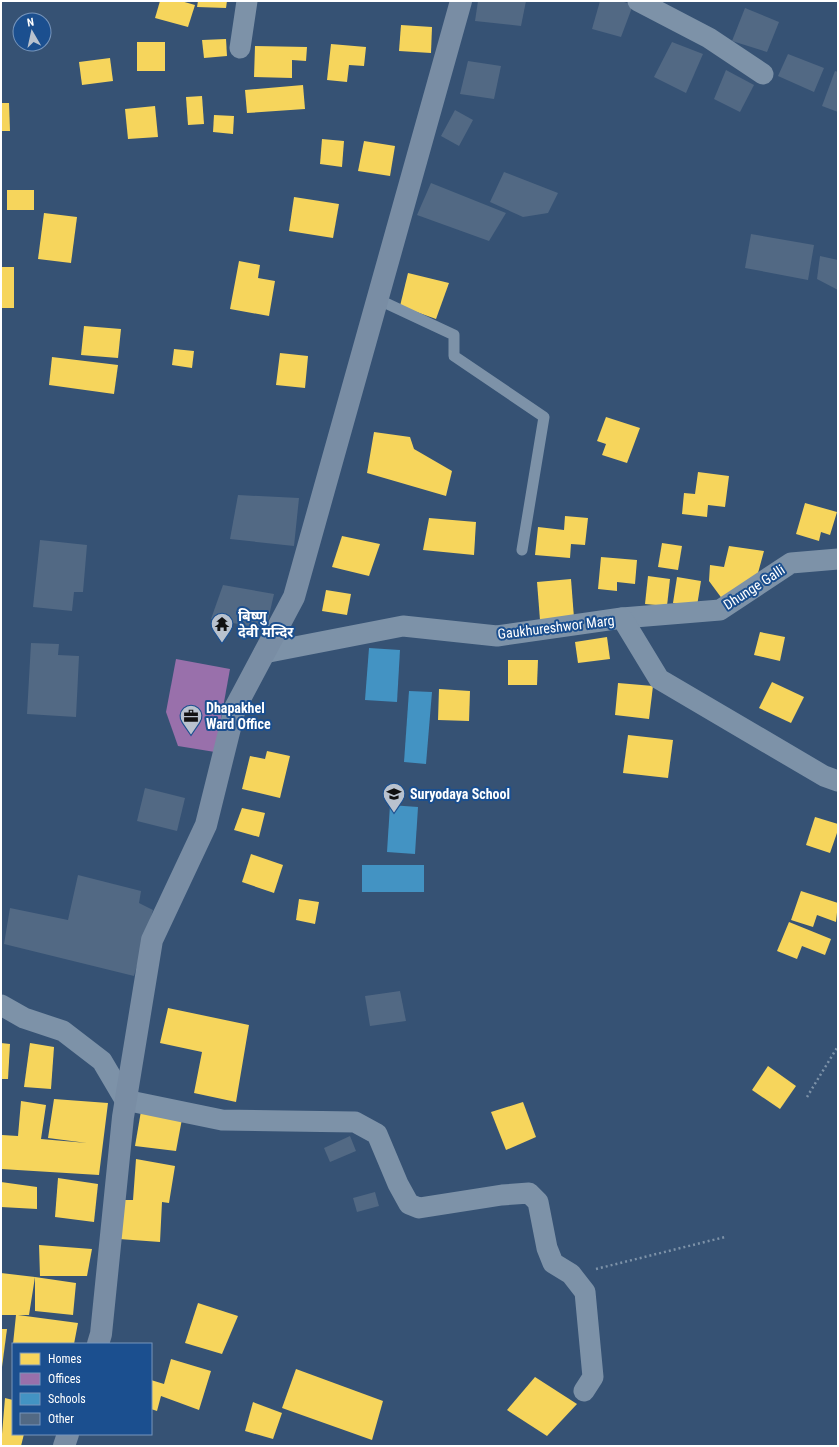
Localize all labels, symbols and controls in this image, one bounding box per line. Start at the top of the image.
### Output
north arrow [12,12,52,52]
text: N [26,16,35,30]
street label: Dhunge Galli [720,561,788,613]
place label: बिष्णु देवी मन्दिर [238,608,294,640]
temple icon: बिष्णु देवी मन्दिर [209,611,235,644]
street label: Gaukhureshwor Marg [497,612,615,642]
place label: Dhapakhel Ward Office [206,700,271,732]
office icon: Dhapakhel Ward Office [178,703,204,736]
school or university icon: Suryodaya School [381,781,407,814]
place label: Suryodaya School [410,786,510,802]
legend [12,1343,152,1435]
text: Homes [48,1352,82,1366]
text: Offices [48,1372,81,1386]
text: Schools [48,1392,86,1406]
text: Other [48,1412,74,1426]

